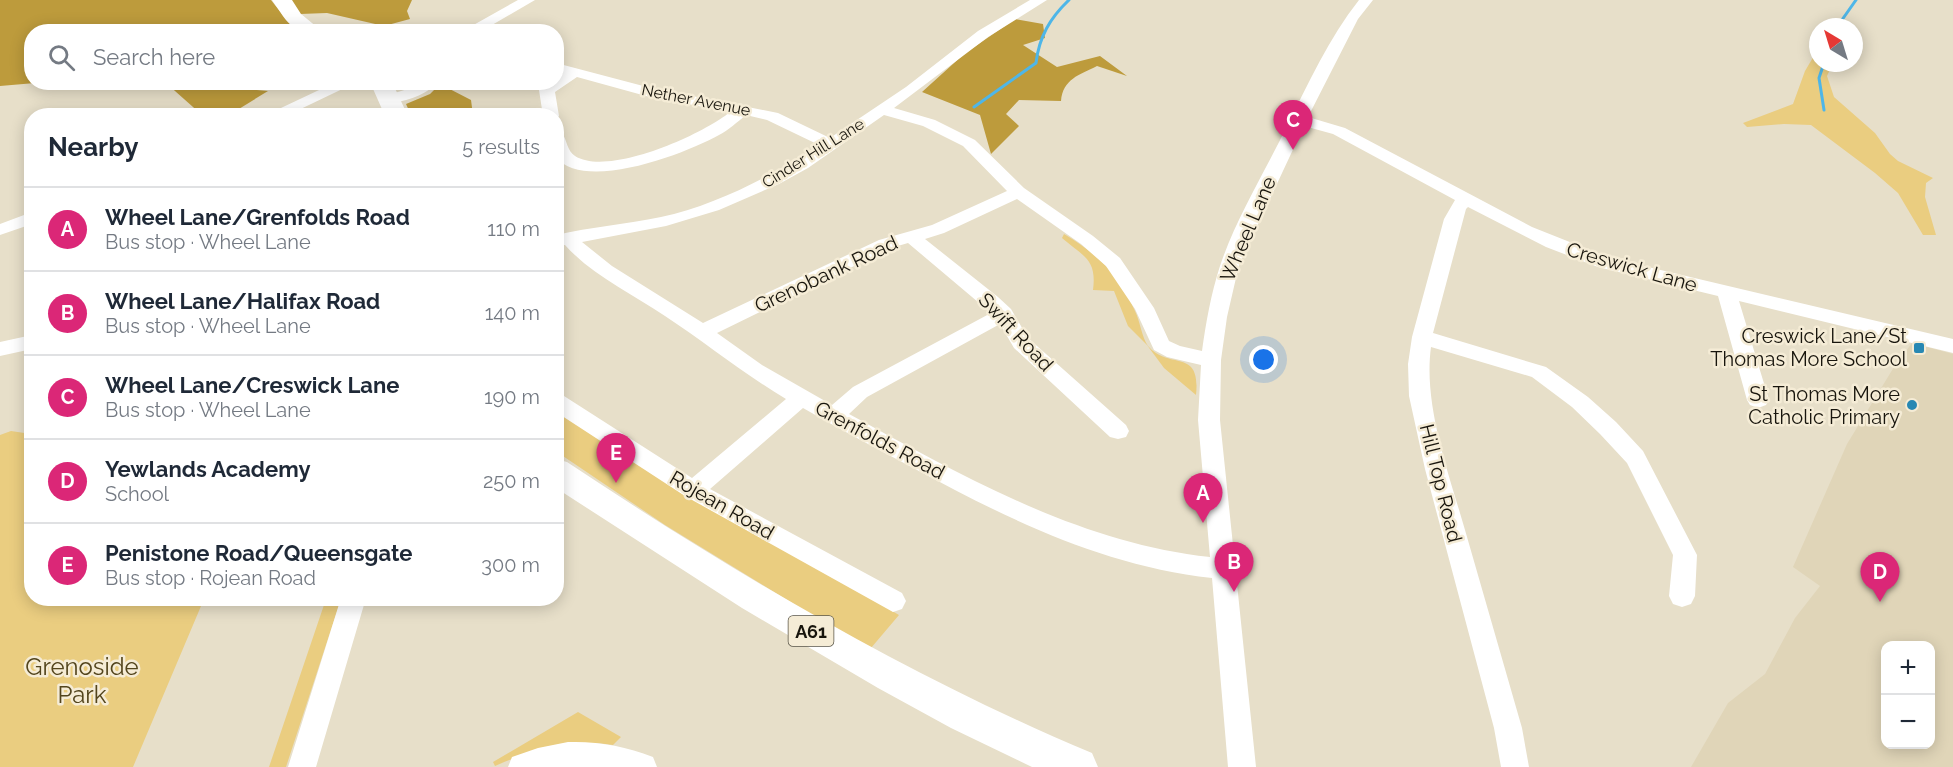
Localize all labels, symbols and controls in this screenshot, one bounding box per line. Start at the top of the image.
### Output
north arrow [1809,18,1863,72]
search box [24,24,564,90]
icon: search [45,41,78,74]
text: Search here [93,44,215,70]
street label: Nether Avenue [640,80,752,120]
pin: C [1274,100,1312,150]
street label: Cinder Hill Lane [758,114,868,192]
text: Nearby [48,132,138,162]
text: 5 results [462,135,540,159]
street label: Wheel Lane [1215,173,1281,285]
text: Wheel Lane/Grenfolds Road [105,204,410,230]
text: A [61,217,74,241]
text: 110 m [487,217,540,241]
text: Bus stop · Wheel Lane [105,230,311,254]
street label: Grenobank Road [751,230,901,318]
street label: Creswick Lane [1564,237,1700,297]
text: Wheel Lane/Halifax Road [105,288,380,314]
street label: Swift Road [974,288,1058,376]
text: B [61,301,74,325]
text: 140 m [485,301,540,325]
text: Bus stop · Wheel Lane [105,314,311,338]
place label: Creswick Lane/St Thomas More School [1710,324,1908,371]
marker: Creswick Lane/St Thomas More School [1912,341,1926,355]
your location [1249,345,1278,374]
text: Wheel Lane/Creswick Lane [105,372,399,398]
place label: St Thomas More Catholic Primary [1748,382,1900,429]
text: C [61,385,74,409]
text: 190 m [484,385,540,409]
street label: Grenfolds Road [811,396,949,484]
text: Bus stop · Wheel Lane [105,398,311,422]
marker: St Thomas More Catholic Primary [1905,398,1919,412]
street label: Hill Top Road [1415,421,1467,545]
pin: E [596,434,636,483]
text: Yewlands Academy [105,456,311,482]
street label: Rojean Road [666,465,778,545]
text: D [60,469,75,493]
text: 250 m [483,469,540,493]
pin: A [1184,474,1222,523]
text: School [105,482,169,506]
text: Penistone Road/Queensgate [105,540,413,566]
pin: B [1214,542,1254,592]
pin: D [1860,552,1900,602]
text: E [61,553,74,577]
text: 300 m [481,553,540,577]
text: Bus stop · Rojean Road [105,566,316,590]
road number: A61 [788,616,834,646]
map controls [1881,641,1935,749]
button: + [1881,641,1935,695]
park label: Grenoside Park [25,652,139,709]
button: − [1881,695,1935,749]

